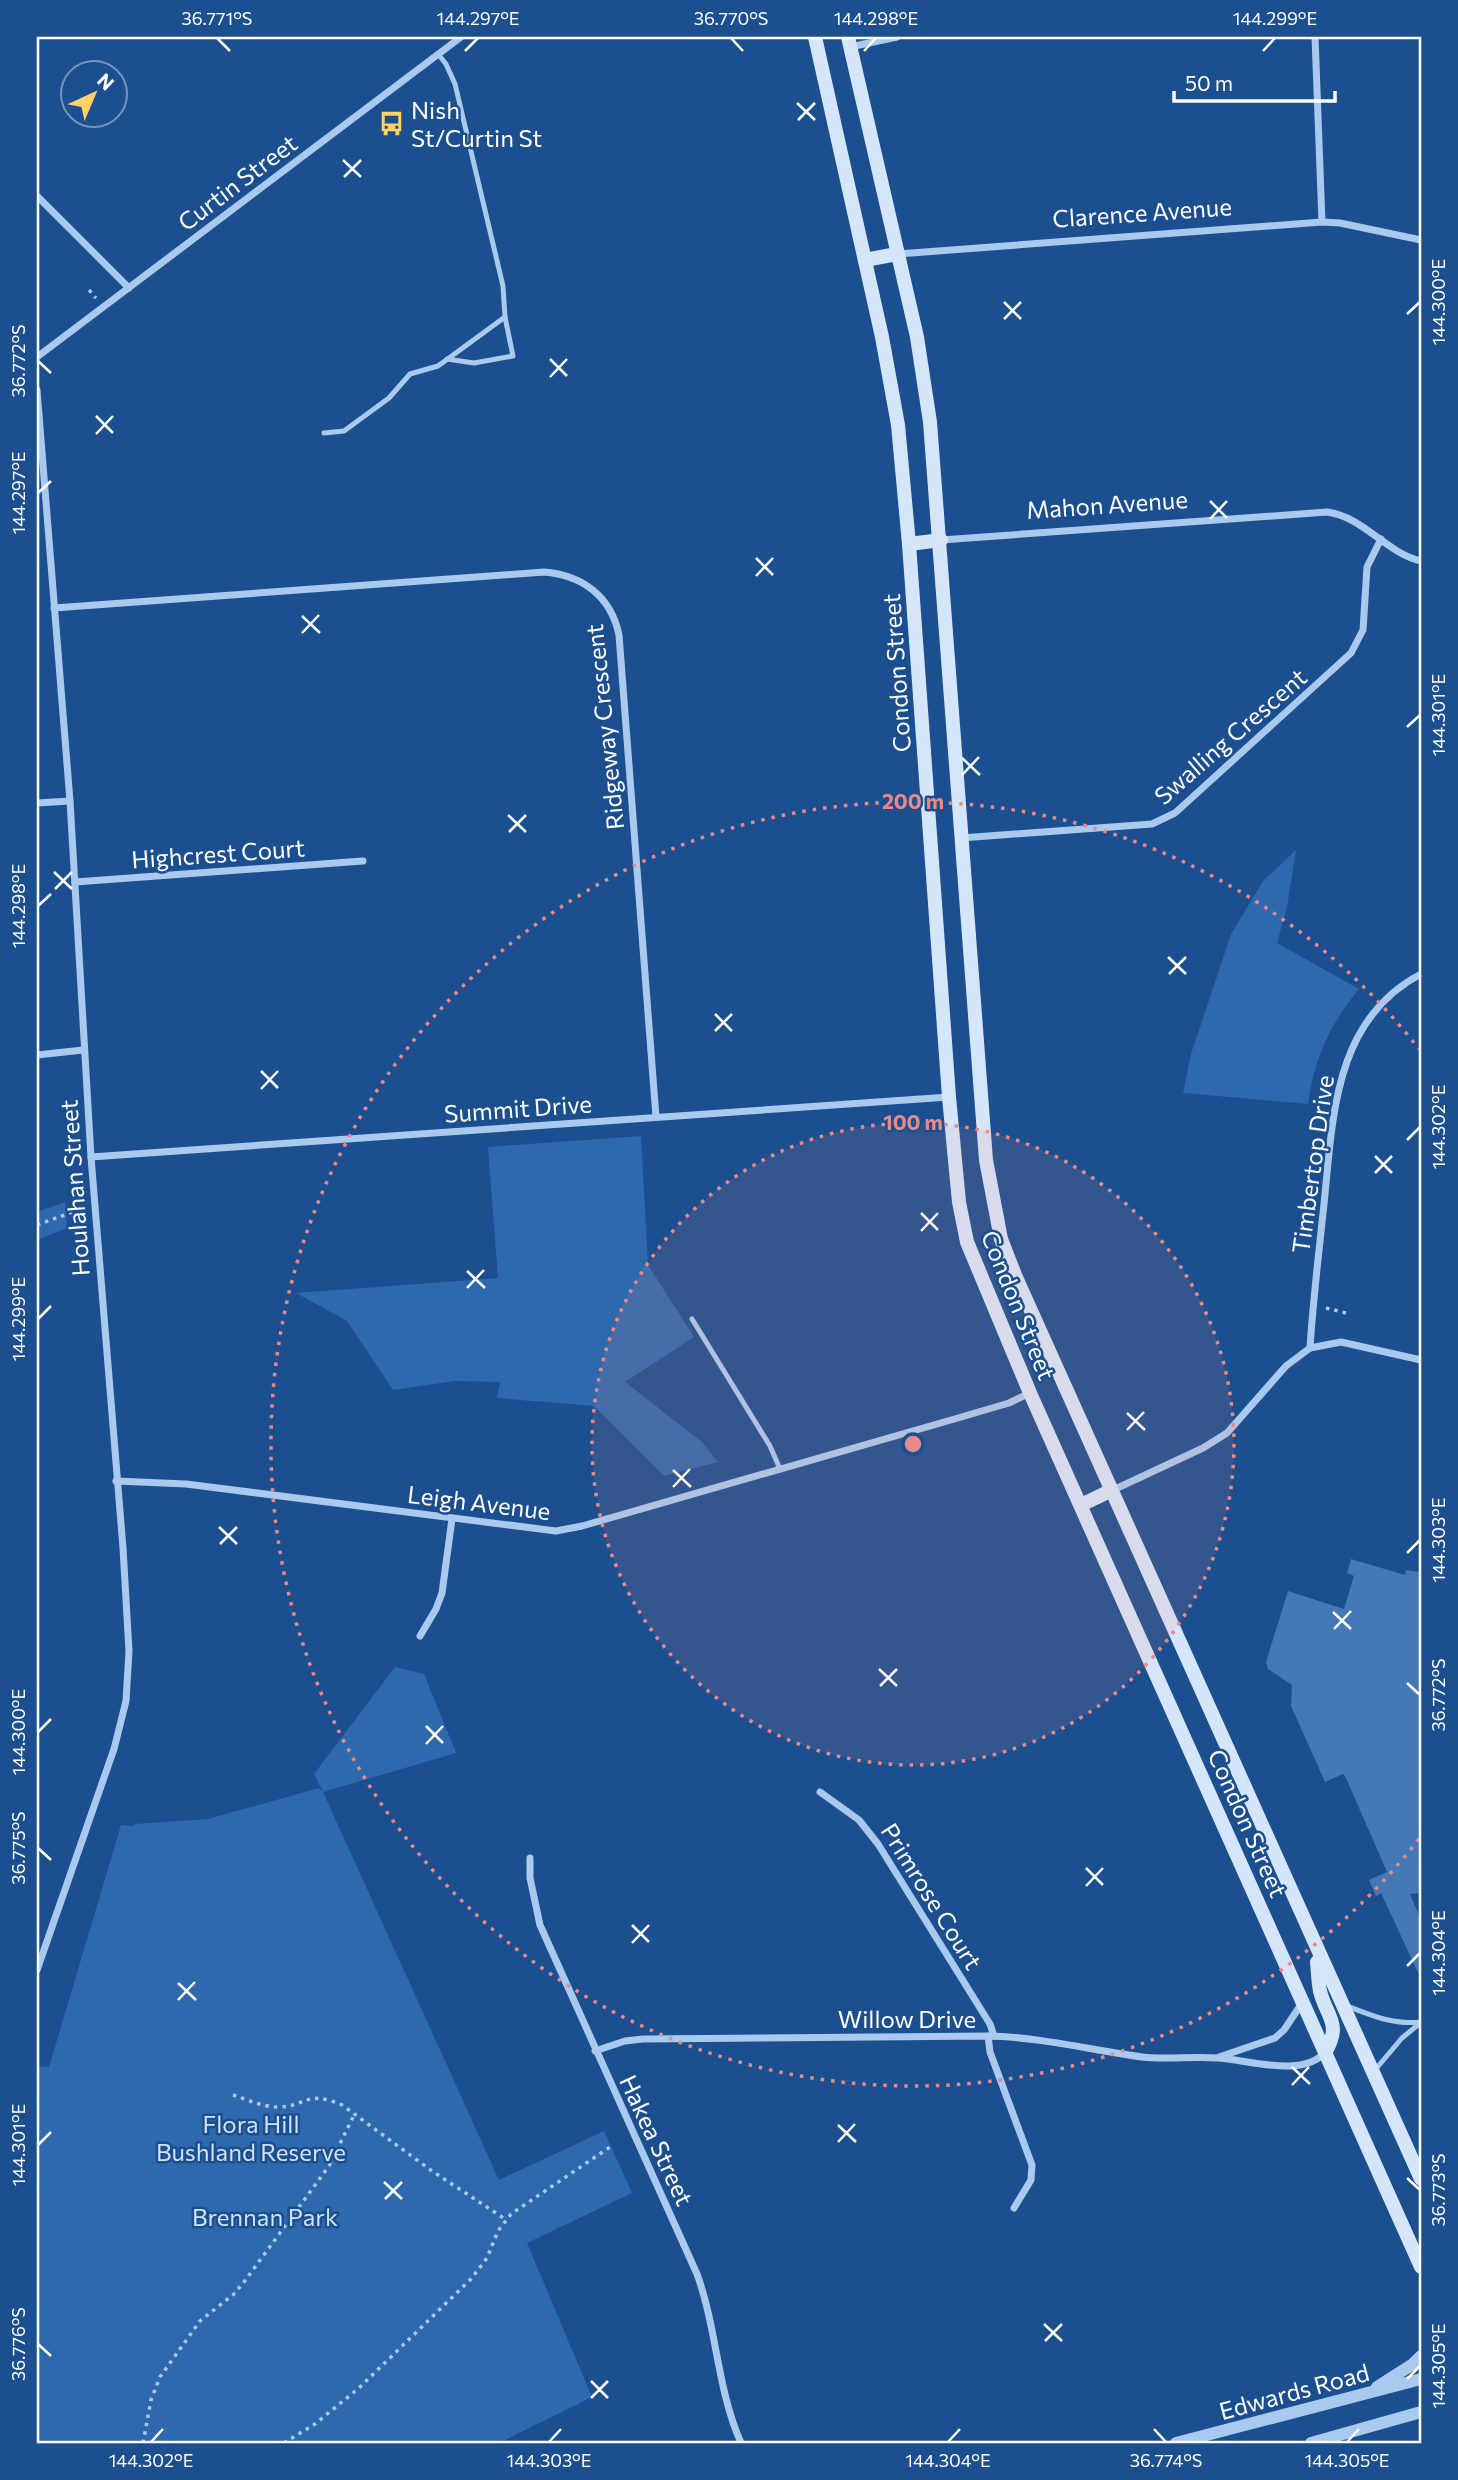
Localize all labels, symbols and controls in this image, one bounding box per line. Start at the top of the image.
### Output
text: 36.771°S [182,7,252,29]
text: 144.297°E [437,7,520,29]
text: 36.770°S [694,7,768,29]
text: 144.298°E [834,7,918,29]
text: 144.299°E [1233,7,1317,29]
north arrow [60,60,130,130]
scale bar [1174,60,1336,104]
text: N [93,68,119,95]
text: 50 m [1185,70,1233,95]
place label: Nish St/Curtin St [411,95,542,152]
bus stop icon: Nish St/Curtin St [377,109,405,137]
street label: Curtin Street [172,128,302,236]
street label: Clarence Avenue [1051,191,1233,233]
text: 144.300°E [1427,259,1449,345]
text: 36.772°S [7,324,29,398]
text: 144.297°E [7,452,29,535]
street label: Mahon Avenue [1025,484,1189,524]
street label: Condon Street [876,593,916,753]
street label: Ridgeway Crescent [579,622,629,831]
street label: Swalling Crescent [1148,662,1312,810]
text: 144.301°E [1427,674,1449,756]
text: 200 m [882,788,944,813]
street label: Highcrest Court [130,832,306,874]
text: 144.298°E [7,864,29,948]
street label: Timbertop Drive [1285,1073,1339,1255]
text: 144.302°E [1427,1085,1449,1169]
street label: Summit Drive [443,1088,593,1128]
street label: Houlahan Street [53,1099,95,1277]
text: 100 m [883,1109,943,1134]
street label: Condon Street [976,1226,1062,1384]
text: 144.299°E [7,1277,29,1361]
centre of rings [901,1432,925,1456]
street label: Leigh Avenue [406,1479,552,1525]
text: 144.303°E [1427,1498,1449,1582]
text: 36.772°S [1427,1658,1449,1732]
text: 144.300°E [7,1689,29,1775]
street label: Condon Street [1202,1745,1294,1902]
text: 36.775°S [7,1811,29,1885]
street label: Primrose Court [876,1818,989,1975]
text: 144.304°E [1427,1910,1449,1996]
street label: Willow Drive [838,2004,976,2033]
street label: Hakea Street [614,2070,700,2210]
text: 144.301°E [7,2104,29,2186]
park label: Flora Hill Bushland Reserve [156,2109,346,2166]
text: 36.773°S [1427,2153,1449,2227]
park label: Brennan Park [192,2202,338,2231]
text: 36.776°S [7,2307,29,2381]
text: 144.305°E [1427,2324,1449,2408]
street label: Edwards Road [1216,2357,1372,2425]
text: 144.302°E [109,2449,193,2471]
text: 144.303°E [507,2449,591,2471]
text: 144.304°E [905,2449,991,2471]
text: 36.774°S [1130,2449,1202,2471]
text: 144.305°E [1305,2449,1389,2471]

